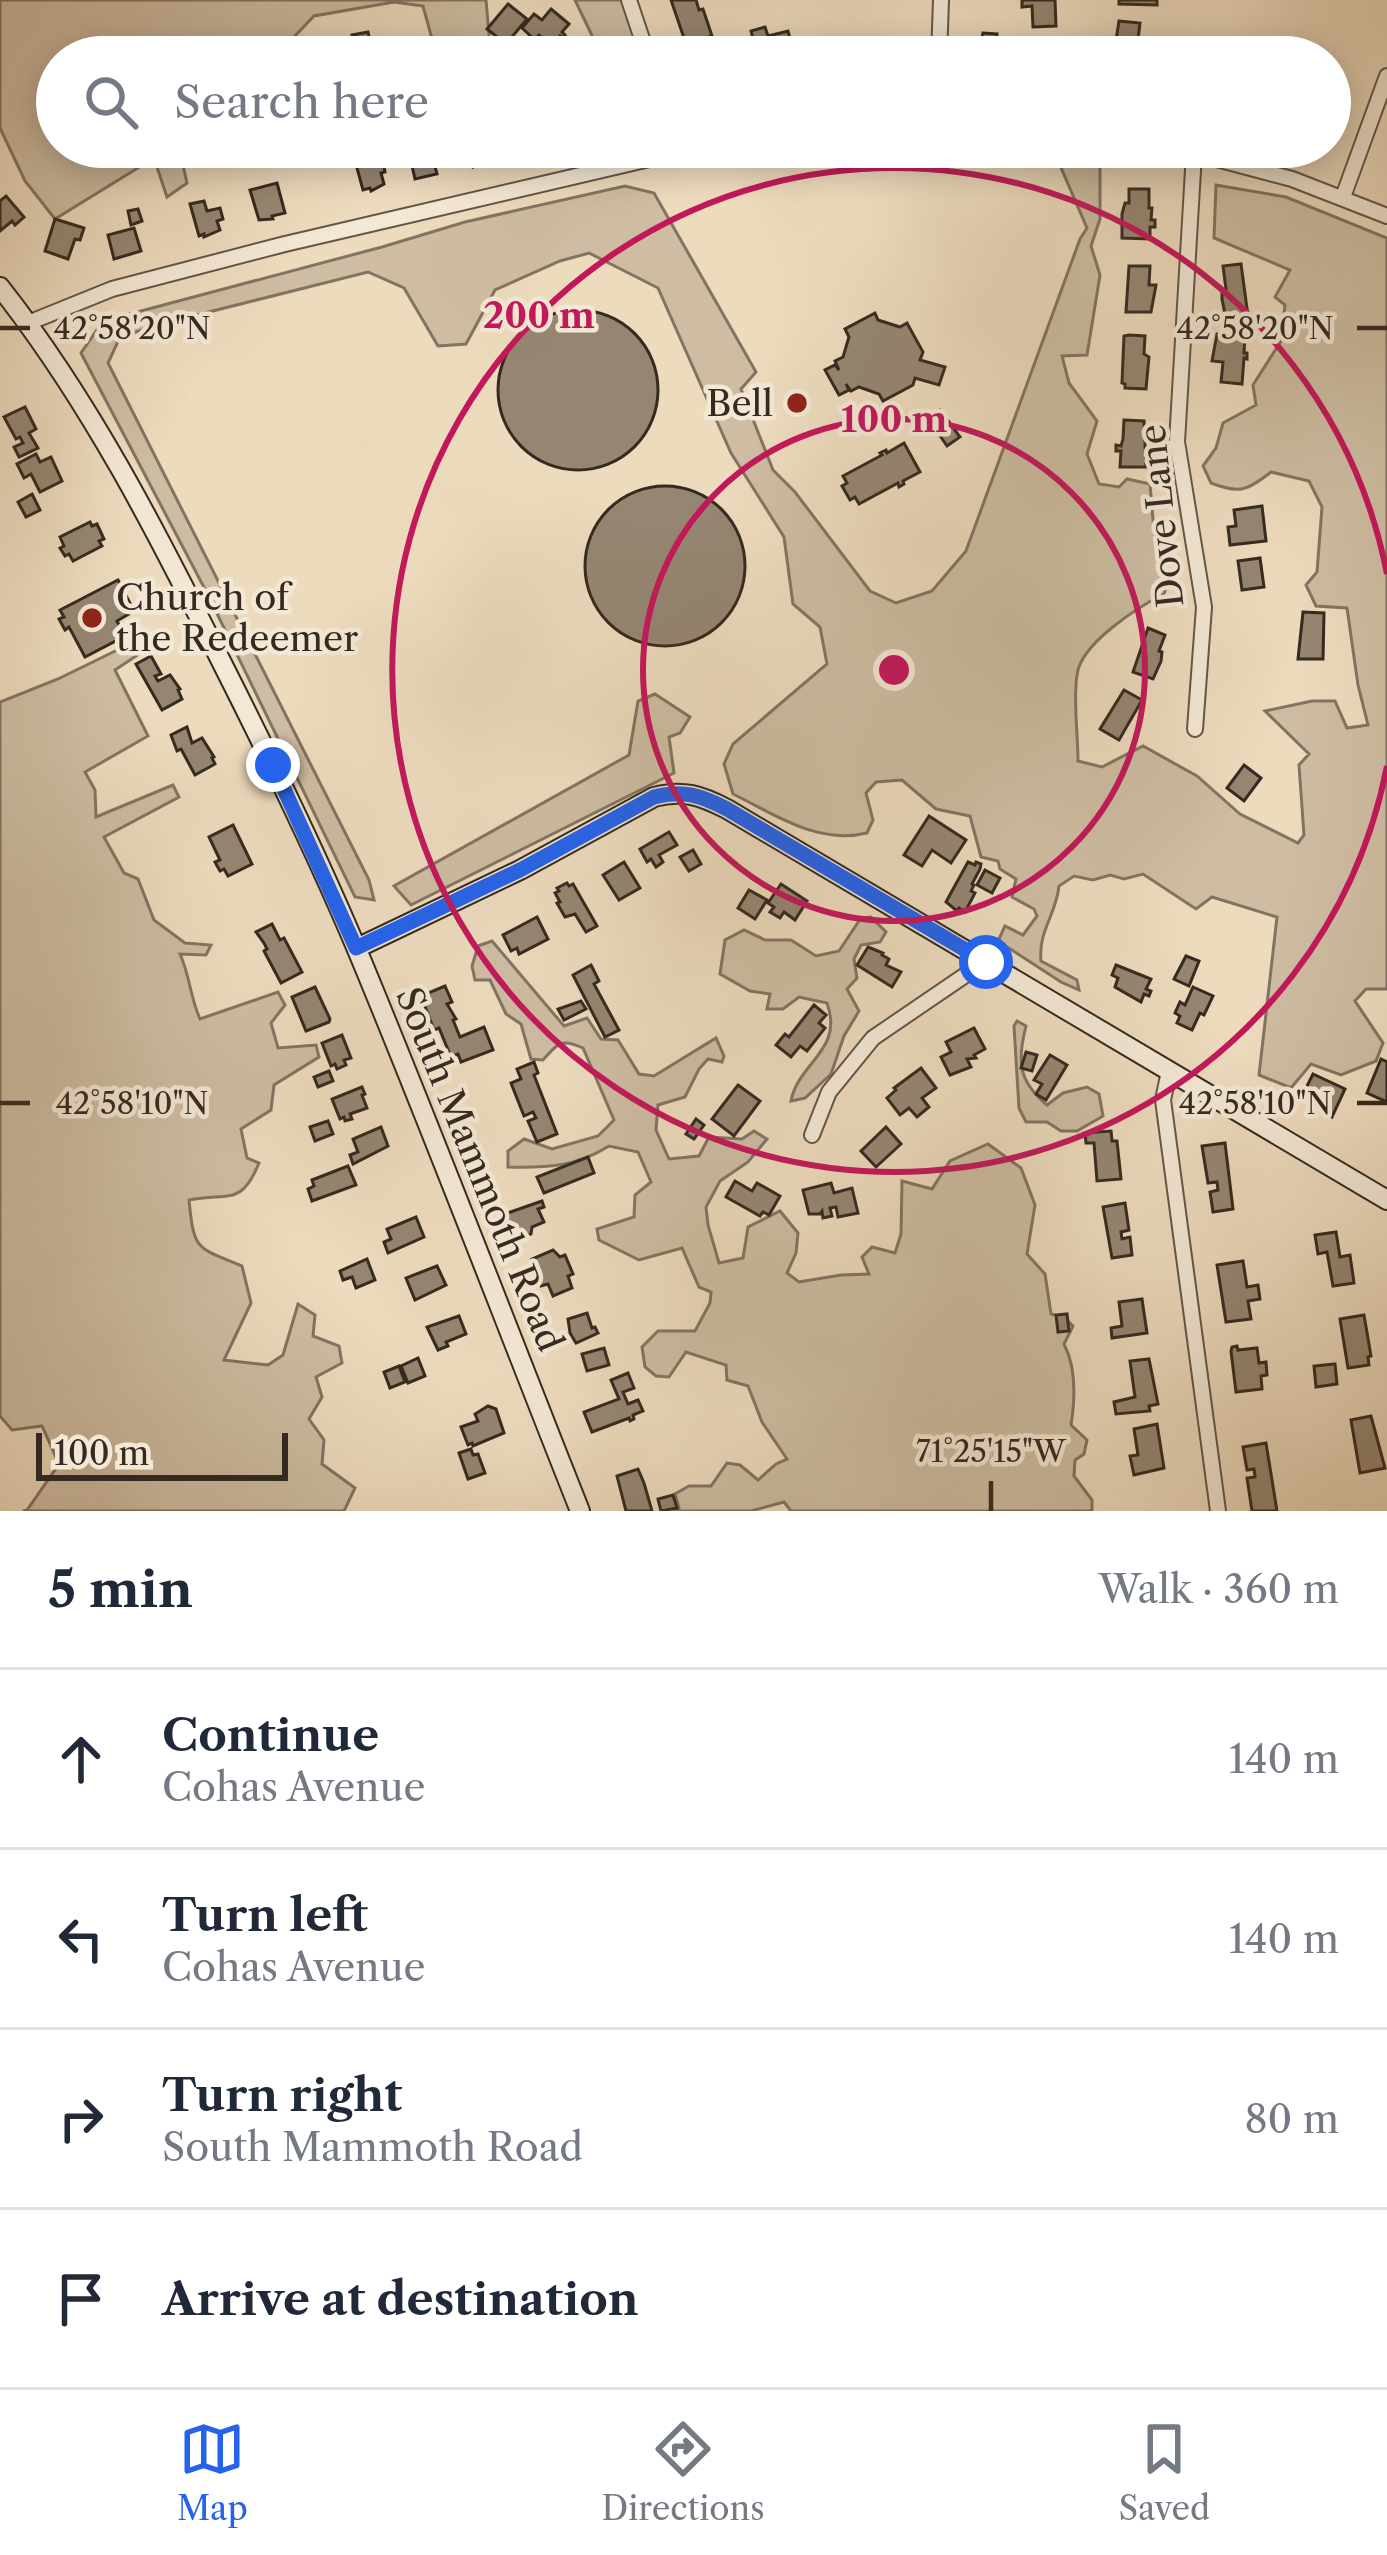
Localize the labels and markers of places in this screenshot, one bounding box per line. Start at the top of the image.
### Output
place label: Bell [706,381,773,425]
marker: Bell [784,390,810,416]
place label: Church of the Redeemer [116,575,358,660]
marker: Church of the Redeemer [79,605,105,631]
centre of rings [873,649,915,691]

